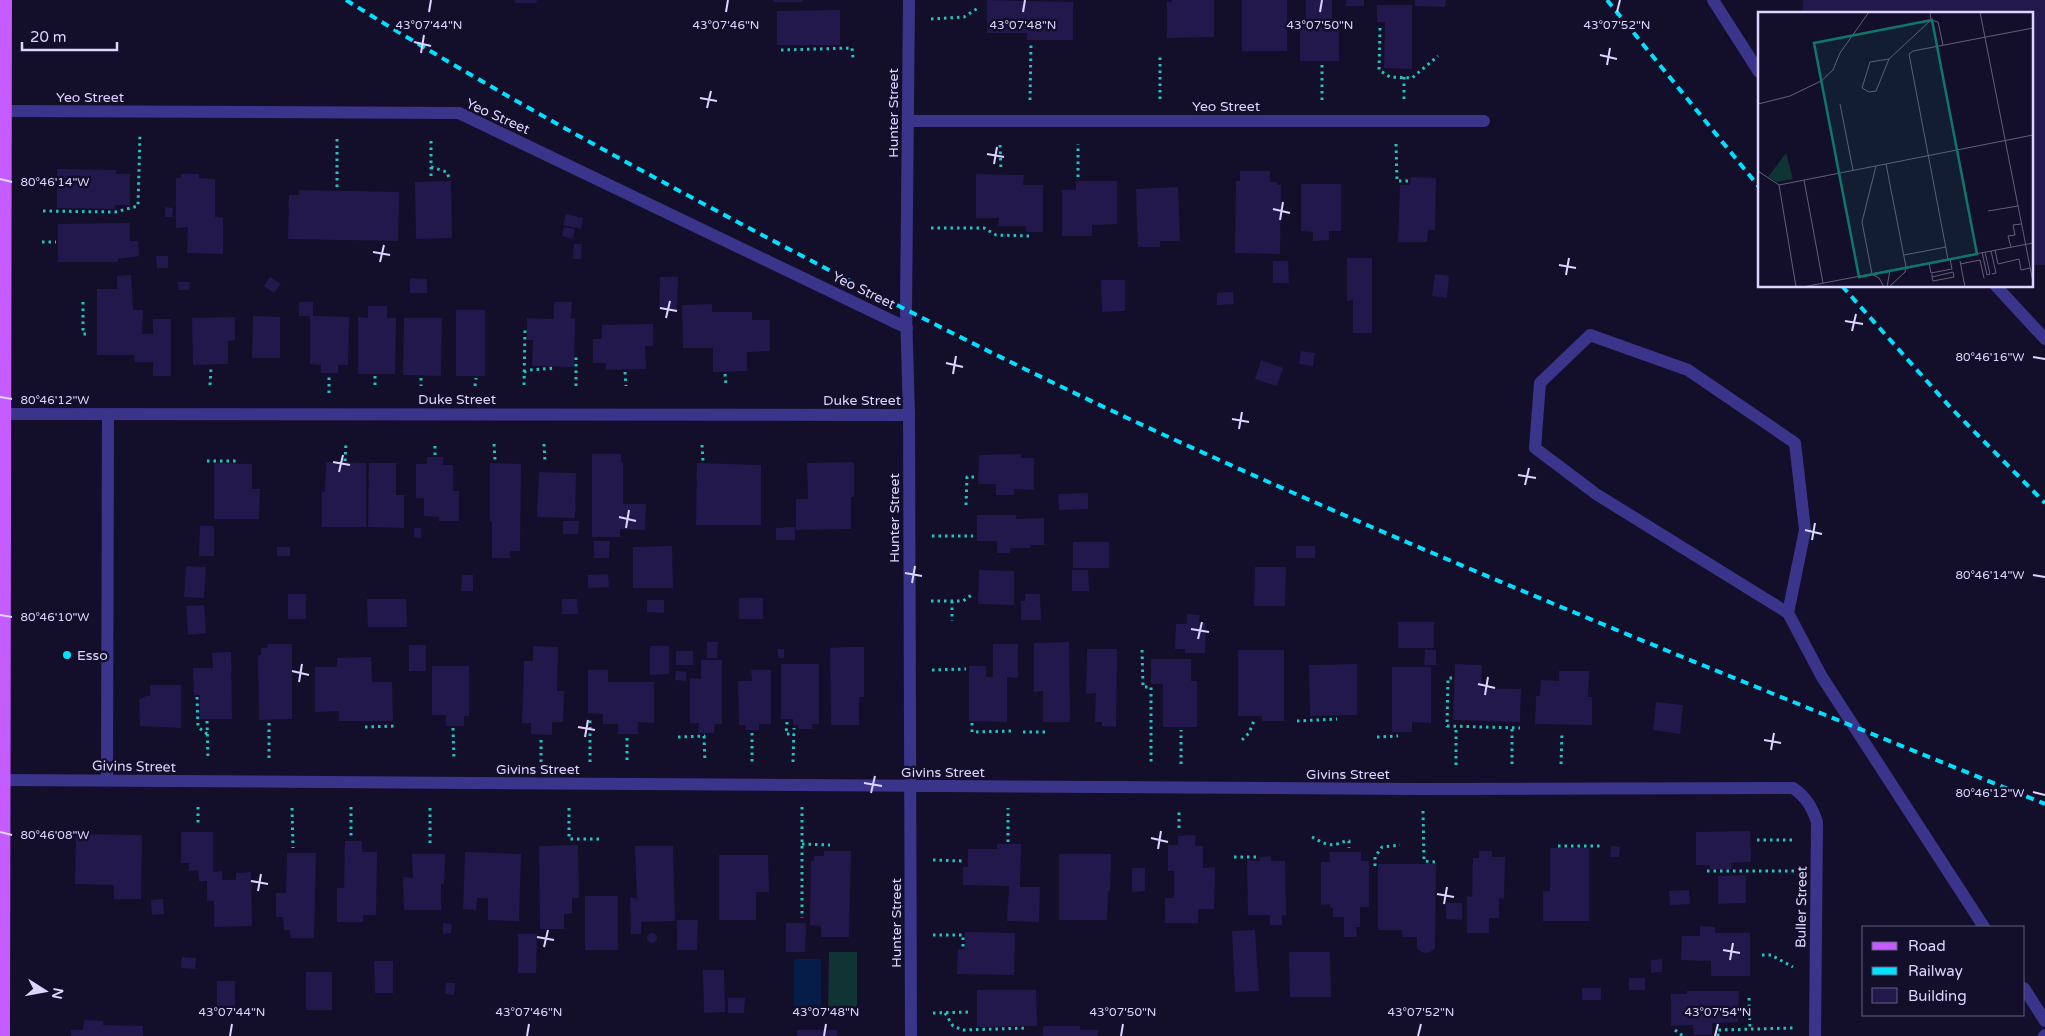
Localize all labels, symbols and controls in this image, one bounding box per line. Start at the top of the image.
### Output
inset map [1758,12,2032,288]
text: 43°07'44"N [396,18,463,32]
text: 43°07'46"N [693,18,760,32]
text: 43°07'48"N [990,18,1057,32]
text: 43°07'50"N [1287,18,1354,32]
text: 43°07'52"N [1584,18,1651,32]
scale bar [22,20,118,52]
text: 20 m [30,28,67,46]
street label: Hunter Street [885,68,902,158]
street label: Yeo Street [56,89,125,106]
street label: Yeo Street [463,95,533,138]
street label: Yeo Street [1192,98,1261,115]
text: 80°46'14"W [20,175,90,189]
street label: Yeo Street [830,268,899,313]
text: 80°46'16"W [1955,350,2025,364]
street label: Duke Street [418,391,497,408]
street label: Duke Street [823,392,902,409]
text: 80°46'12"W [20,393,90,407]
street label: Hunter Street [886,473,903,563]
text: 80°46'14"W [1955,568,2025,582]
text: 80°46'10"W [20,610,90,624]
place label: Esso [77,647,108,664]
marker: Esso [61,649,73,661]
street label: Givins Street [92,757,177,776]
street label: Givins Street [496,761,581,778]
street label: Givins Street [901,764,986,781]
street label: Givins Street [1306,766,1391,783]
text: 80°46'12"W [1955,786,2025,800]
text: 80°46'08"W [20,828,90,842]
street label: Buller Street [1792,865,1811,948]
street label: Hunter Street [888,878,905,968]
legend [1862,926,2025,1016]
text: Road [1908,937,1946,955]
text: Railway [1908,962,1963,980]
north arrow [20,966,70,1016]
text: N [48,986,67,1001]
text: Building [1908,987,1967,1005]
text: 43°07'44"N [199,1005,266,1019]
text: 43°07'46"N [496,1005,563,1019]
text: 43°07'48"N [793,1005,860,1019]
text: 43°07'50"N [1090,1005,1157,1019]
text: 43°07'52"N [1388,1005,1455,1019]
text: 43°07'54"N [1685,1005,1752,1019]

